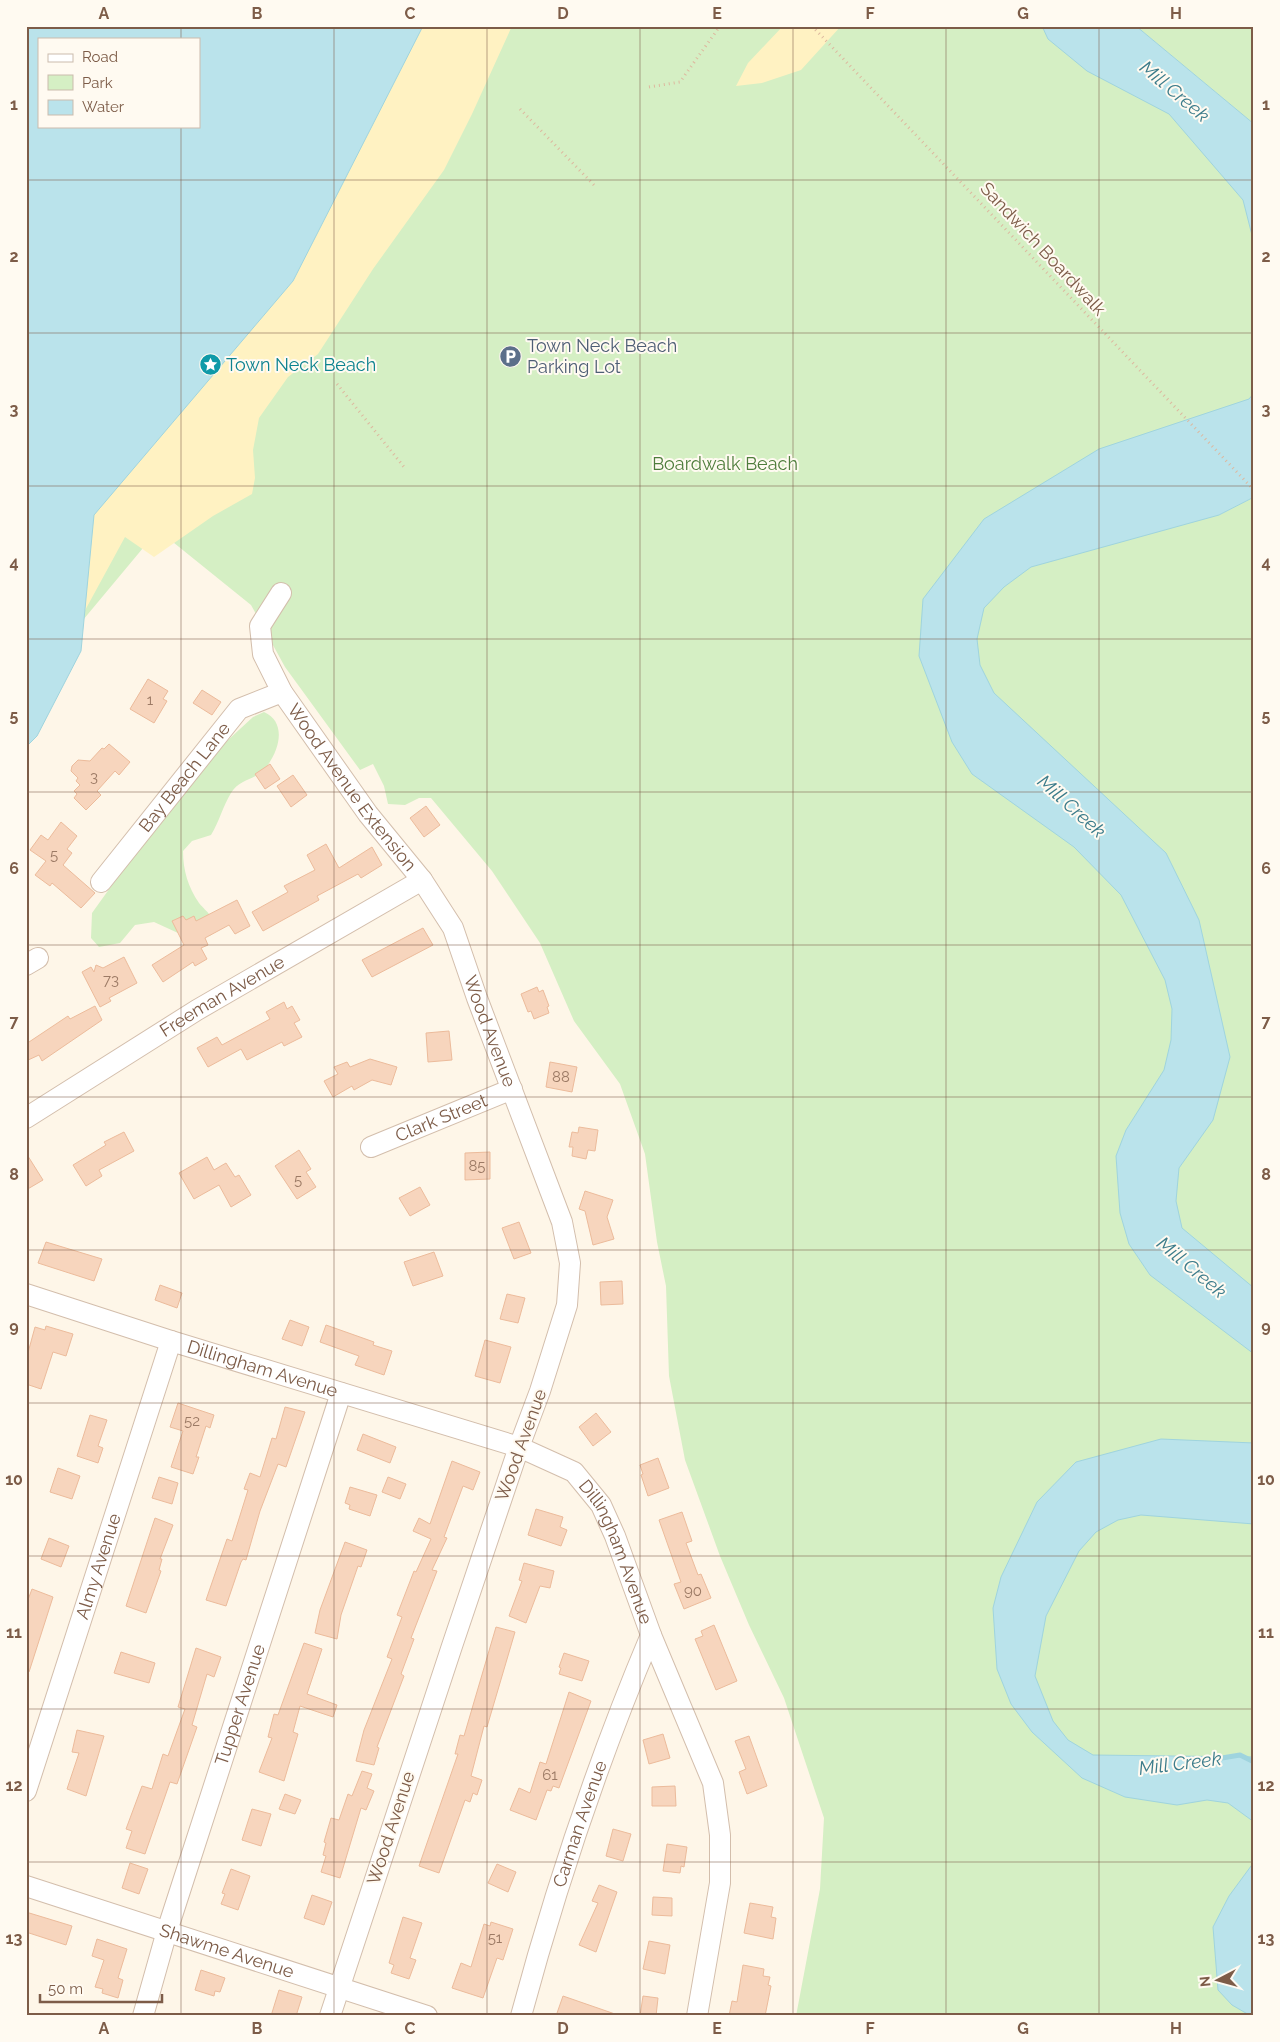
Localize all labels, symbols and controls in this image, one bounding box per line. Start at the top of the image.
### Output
text: A [99,4,110,23]
text: B [252,4,263,23]
text: C [405,4,416,23]
text: D [557,4,569,23]
text: E [712,4,722,23]
text: F [865,4,875,23]
text: G [1017,4,1029,23]
text: H [1170,4,1182,23]
legend [38,38,200,128]
text: Road [82,48,118,66]
water label: Mill Creek [1136,56,1214,126]
text: Park [82,74,113,92]
text: 1 [10,95,18,114]
text: 1 [1262,95,1270,114]
text: Water [82,98,125,116]
street label: Sandwich Boardwalk [976,178,1111,320]
text: 2 [9,247,19,266]
text: 2 [1261,247,1271,266]
place label: Town Neck Beach Parking Lot [527,335,677,377]
parking icon: Town Neck Beach Parking Lot [499,344,523,368]
place icon: Town Neck Beach [198,353,222,377]
place label: Town Neck Beach [226,354,376,375]
text: 3 [10,400,19,419]
text: 3 [1262,400,1271,419]
park label: Boardwalk Beach [652,453,798,474]
text: 4 [9,553,19,572]
text: 4 [1261,553,1271,572]
house number: 1 [147,691,154,709]
street label: Wood Avenue Extension [283,699,421,875]
text: 5 [10,706,19,725]
text: 5 [1262,706,1271,725]
street label: Bay Beach Lane [134,718,234,836]
house number: 3 [90,768,98,786]
water label: Mill Creek [1034,770,1110,842]
house number: 5 [50,846,58,864]
text: 6 [9,859,19,878]
text: 6 [1261,859,1271,878]
street label: Freeman Avenue [156,951,288,1041]
house number: 73 [103,971,119,989]
street label: Wood Avenue [460,972,521,1090]
text: 7 [10,1012,19,1031]
text: 7 [1262,1012,1271,1031]
house number: 88 [552,1068,570,1086]
street label: Clark Street [392,1089,490,1146]
house number: 85 [468,1157,486,1175]
text: 8 [9,1165,19,1184]
text: 8 [1261,1165,1271,1184]
house number: 5 [294,1171,302,1189]
water label: Mill Creek [1153,1232,1231,1302]
text: 9 [9,1317,19,1336]
text: 9 [1261,1317,1271,1336]
street label: Dillingham Avenue [185,1336,341,1401]
street label: Wood Avenue [491,1386,551,1504]
house number: 52 [184,1412,200,1430]
text: 10 [5,1470,23,1489]
text: 10 [1257,1470,1275,1489]
street label: Dillingham Avenue [575,1475,657,1627]
street label: Almy Avenue [71,1510,125,1622]
house number: 90 [684,1582,702,1600]
text: 11 [6,1623,22,1642]
text: 11 [1258,1623,1274,1642]
street label: Tupper Avenue [210,1641,269,1768]
water label: Mill Creek [1137,1747,1223,1779]
street label: Carman Avenue [548,1757,611,1890]
house number: 61 [542,1766,558,1784]
street label: Wood Avenue [362,1768,419,1887]
text: 12 [6,1776,22,1795]
text: 12 [1258,1776,1274,1795]
street label: Shawme Avenue [157,1919,297,1982]
text: 13 [6,1929,22,1948]
house number: 51 [488,1929,503,1947]
text: 13 [1258,1929,1274,1948]
north arrow [1192,1954,1242,2004]
scale bar [40,1972,162,2004]
text: N [1197,1975,1214,1988]
text: 50 m [48,1980,83,1998]
text: A [99,2019,110,2038]
text: B [252,2019,263,2038]
text: C [405,2019,416,2038]
text: D [557,2019,569,2038]
text: E [712,2019,722,2038]
text: F [865,2019,875,2038]
text: G [1017,2019,1029,2038]
text: H [1170,2019,1182,2038]

